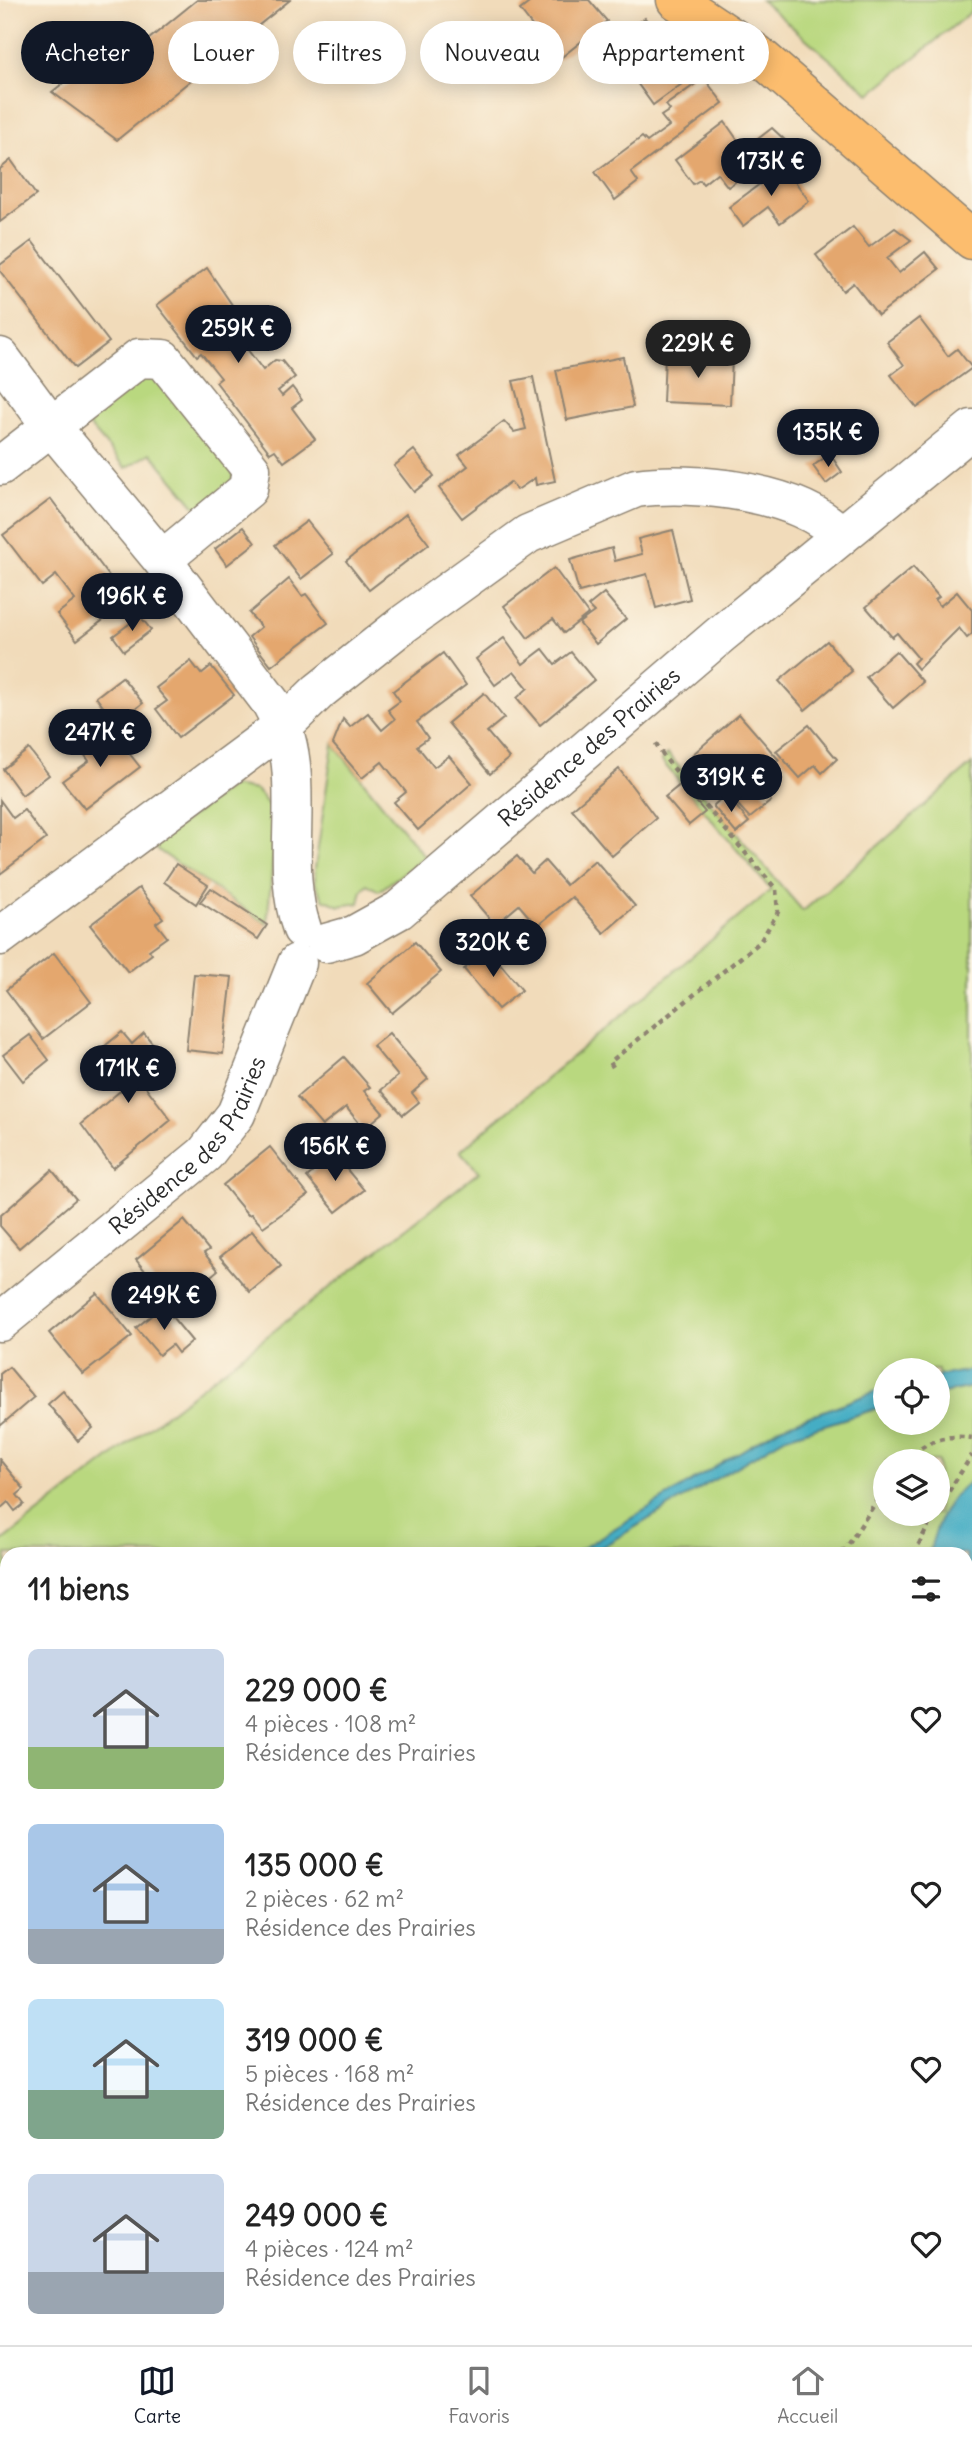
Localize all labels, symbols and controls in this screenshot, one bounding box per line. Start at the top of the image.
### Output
chip: Acheter [21,21,154,84]
chip: Louer [168,21,279,84]
chip: Filtres [293,21,406,84]
chip: Nouveau [420,21,564,84]
chip: Appartement [578,21,769,84]
pin: 173K € [714,138,828,198]
text: 173K € [737,146,805,175]
pin: 259K € [181,306,295,365]
text: 259K € [201,313,275,342]
pin: 229K € [641,320,755,380]
text: 229K € [662,328,734,357]
pin: 135K € [771,410,885,469]
text: 135K € [793,417,863,446]
pin: 196K € [75,574,189,633]
text: 196K € [97,581,167,610]
street label: Résidence des Prairies [492,661,686,833]
pin: 247K € [43,710,157,769]
text: 247K € [64,717,136,746]
pin: 319K € [674,754,788,814]
text: 319K € [696,762,766,791]
pin: 320K € [436,920,550,979]
text: 320K € [455,927,531,956]
pin: 171K € [71,1046,185,1105]
street label: Résidence des Prairies [103,1052,272,1241]
text: 171K € [96,1053,160,1082]
pin: 156K € [278,1124,392,1183]
text: 156K € [300,1131,370,1160]
pin: 249K € [107,1272,221,1332]
text: 249K € [127,1280,201,1309]
map controls [873,1358,950,1526]
button: locate [873,1358,950,1435]
button: layers [873,1449,950,1526]
text: 11 biens [28,1570,129,1608]
icon: filters [907,1570,945,1608]
text: 229 000 € [245,1671,388,1709]
icon: home [84,1677,168,1761]
icon: heart [907,1700,945,1738]
text: 4 pièces · 108 m² [245,1709,416,1738]
text: Résidence des Prairies [245,1738,476,1767]
text: 135 000 € [245,1846,384,1884]
icon: home [84,1852,168,1936]
icon: heart [907,1875,945,1913]
text: 2 pièces · 62 m² [245,1884,404,1913]
text: Résidence des Prairies [245,1913,476,1942]
text: 319 000 € [245,2021,384,2059]
icon: home [84,2027,168,2111]
icon: heart [907,2050,945,2088]
text: 5 pièces · 168 m² [245,2059,414,2088]
text: Résidence des Prairies [245,2088,476,2117]
text: 249 000 € [245,2196,388,2234]
icon: home [84,2202,168,2286]
icon: heart [907,2225,945,2263]
text: 4 pièces · 124 m² [245,2234,414,2263]
text: Résidence des Prairies [245,2263,476,2292]
tab: Carte [134,2362,181,2428]
tab: Favoris [449,2362,510,2428]
tab: Accueil [777,2362,838,2428]

